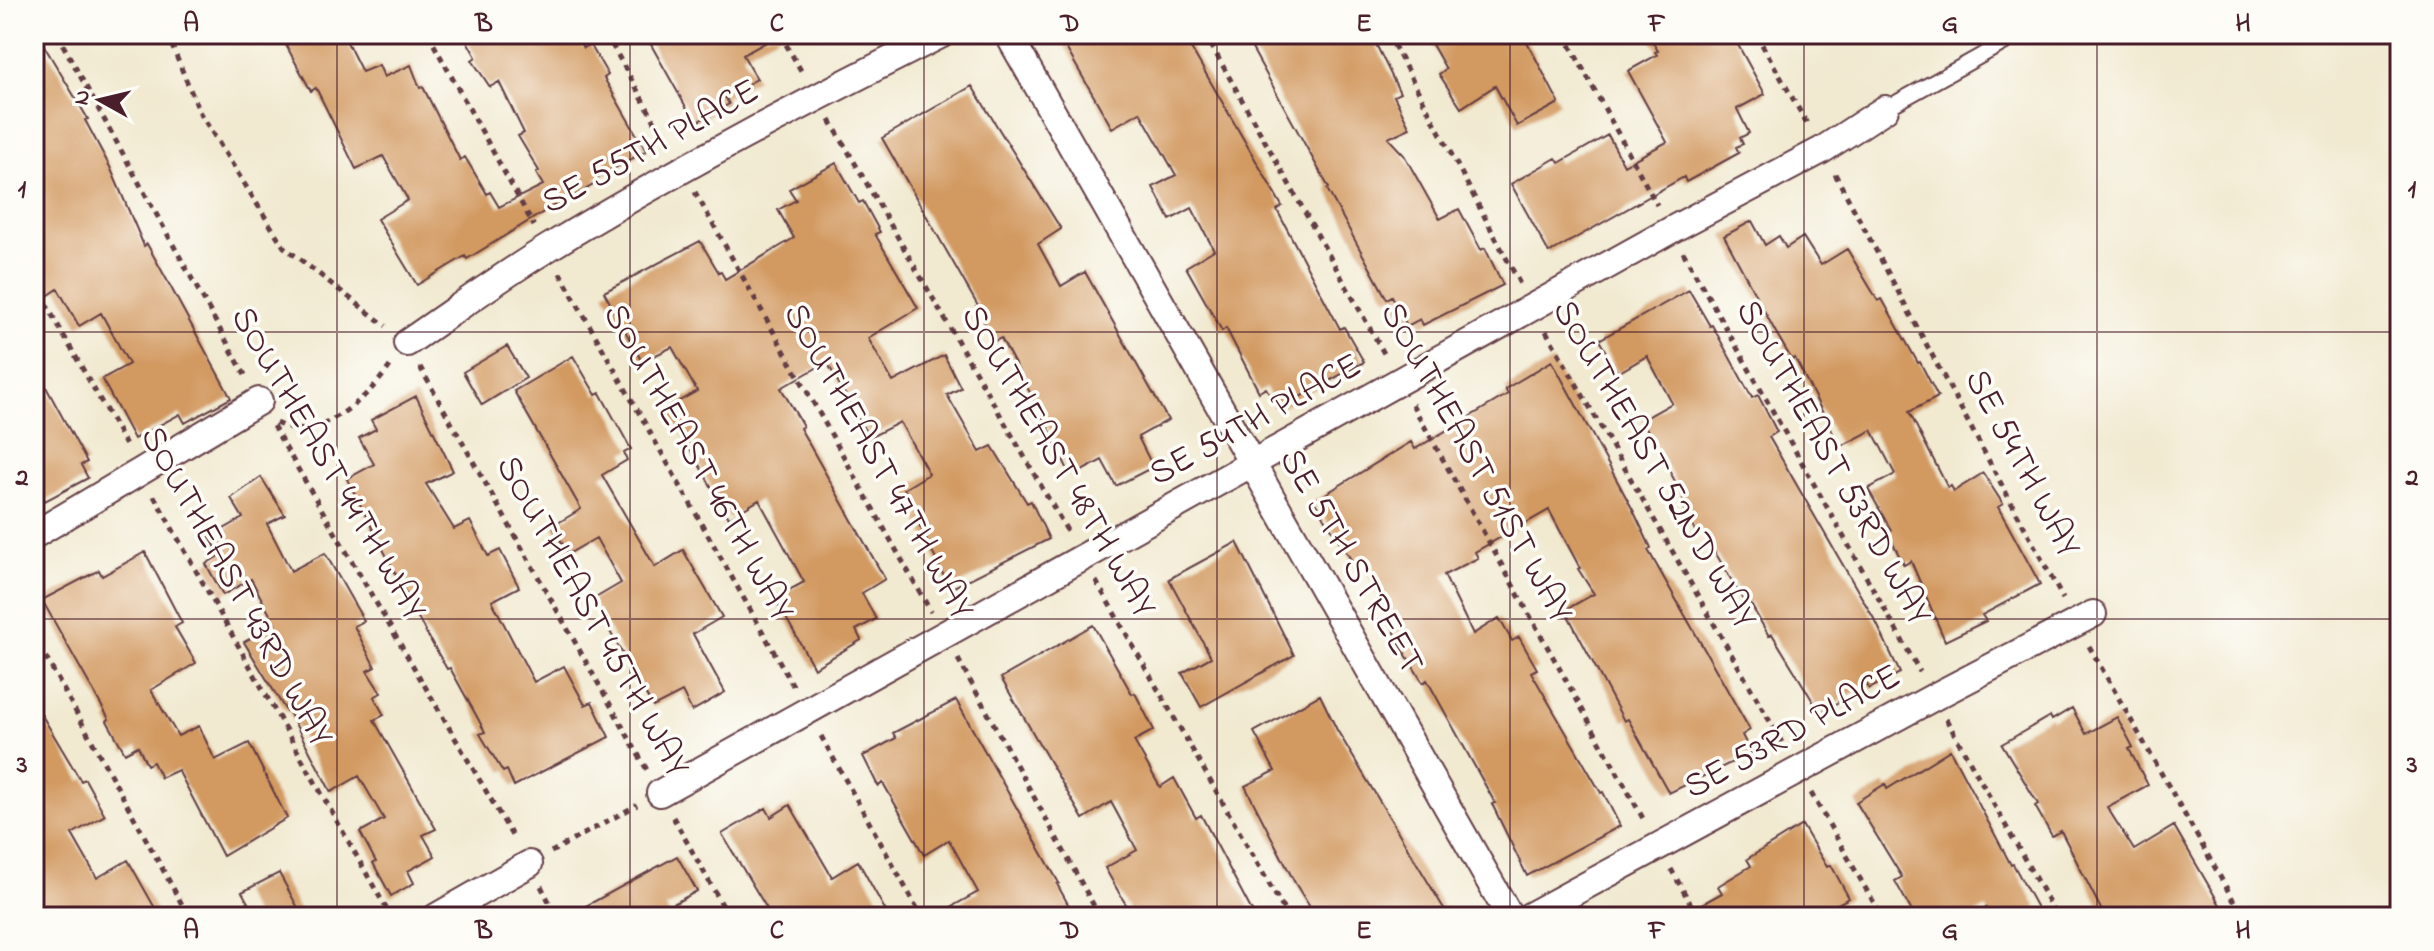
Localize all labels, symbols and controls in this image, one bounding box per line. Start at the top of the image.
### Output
text: A [183,6,199,44]
text: B [474,6,493,44]
text: C [770,6,784,44]
text: D [1059,6,1080,44]
text: E [1356,6,1372,44]
text: F [1647,6,1666,44]
text: G [1942,6,1958,44]
text: H [2235,6,2251,44]
north arrow [60,60,140,140]
street label: SE 55TH PLACE [533,66,769,230]
text: N [66,88,100,107]
text: 1 [18,172,27,210]
text: 1 [2408,172,2417,210]
street label: SOUTHEAST 52ND WAY [1537,290,1769,640]
street label: SOUTHEAST 53RD WAY [1720,290,1944,636]
street label: SOUTHEAST 51ST WAY [1365,293,1585,633]
street label: SOUTHEAST 47TH WAY [768,294,986,630]
street label: SOUTHEAST 46TH WAY [588,295,807,632]
street label: SOUTHEAST 48TH WAY [946,296,1169,629]
street label: SOUTHEAST 44TH WAY [215,297,439,631]
street label: SE 54TH PLACE [1140,341,1372,501]
street label: SE 54TH WAY [1949,360,2093,568]
street label: SOUTHEAST 43RD WAY [125,417,346,757]
street label: SE 5TH STREET [1264,439,1436,685]
street label: SOUTHEAST 45TH WAY [480,447,702,788]
text: 2 [15,460,29,498]
text: 2 [2405,460,2419,498]
street label: SE 53RD PLACE [1675,652,1911,814]
text: 3 [16,747,28,785]
text: 3 [2406,747,2418,785]
text: A [183,913,199,951]
text: B [474,913,493,951]
text: C [770,913,784,951]
text: D [1059,913,1080,951]
text: E [1356,913,1372,951]
text: F [1647,913,1666,951]
text: G [1942,913,1958,951]
text: H [2235,913,2251,951]

